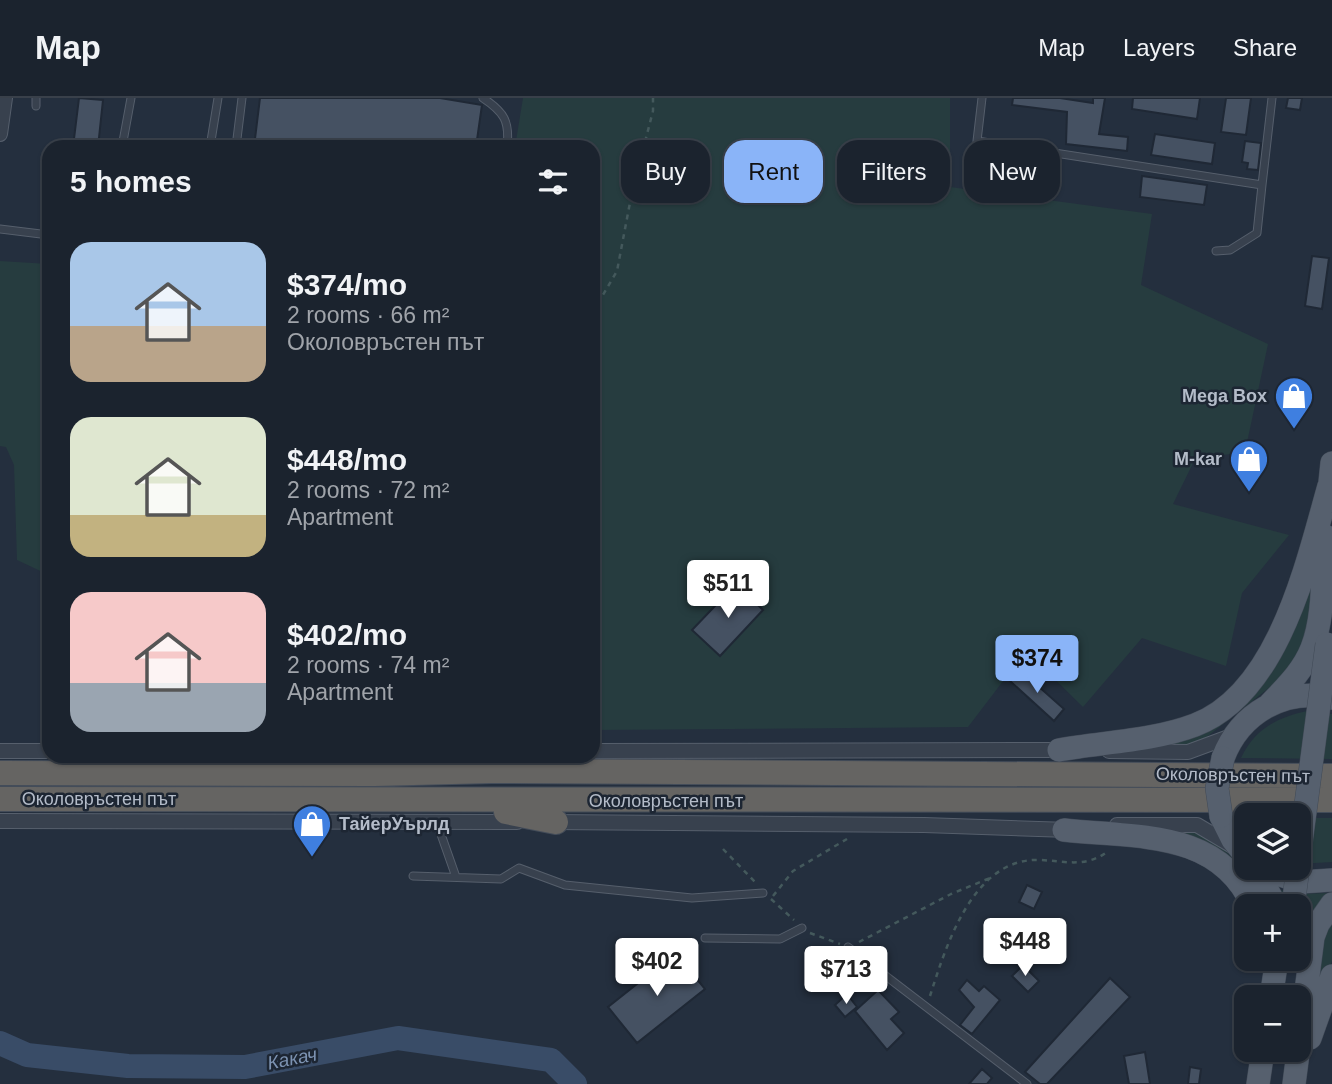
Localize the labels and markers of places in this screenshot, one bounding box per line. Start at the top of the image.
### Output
shop icon: Mega Box [1273,375,1315,430]
place label: Mega Box [1182,386,1267,406]
shop icon: M-kar [1228,438,1270,493]
place label: M-kar [1174,449,1222,469]
pin: $511 [687,560,769,620]
pin: $374 [996,636,1078,695]
shop icon: ТайерУърлд [291,803,333,858]
place label: ТайерУърлд [339,814,450,834]
pin: $448 [984,918,1066,978]
pin: $402 [616,939,698,998]
pin: $713 [805,946,887,1006]

